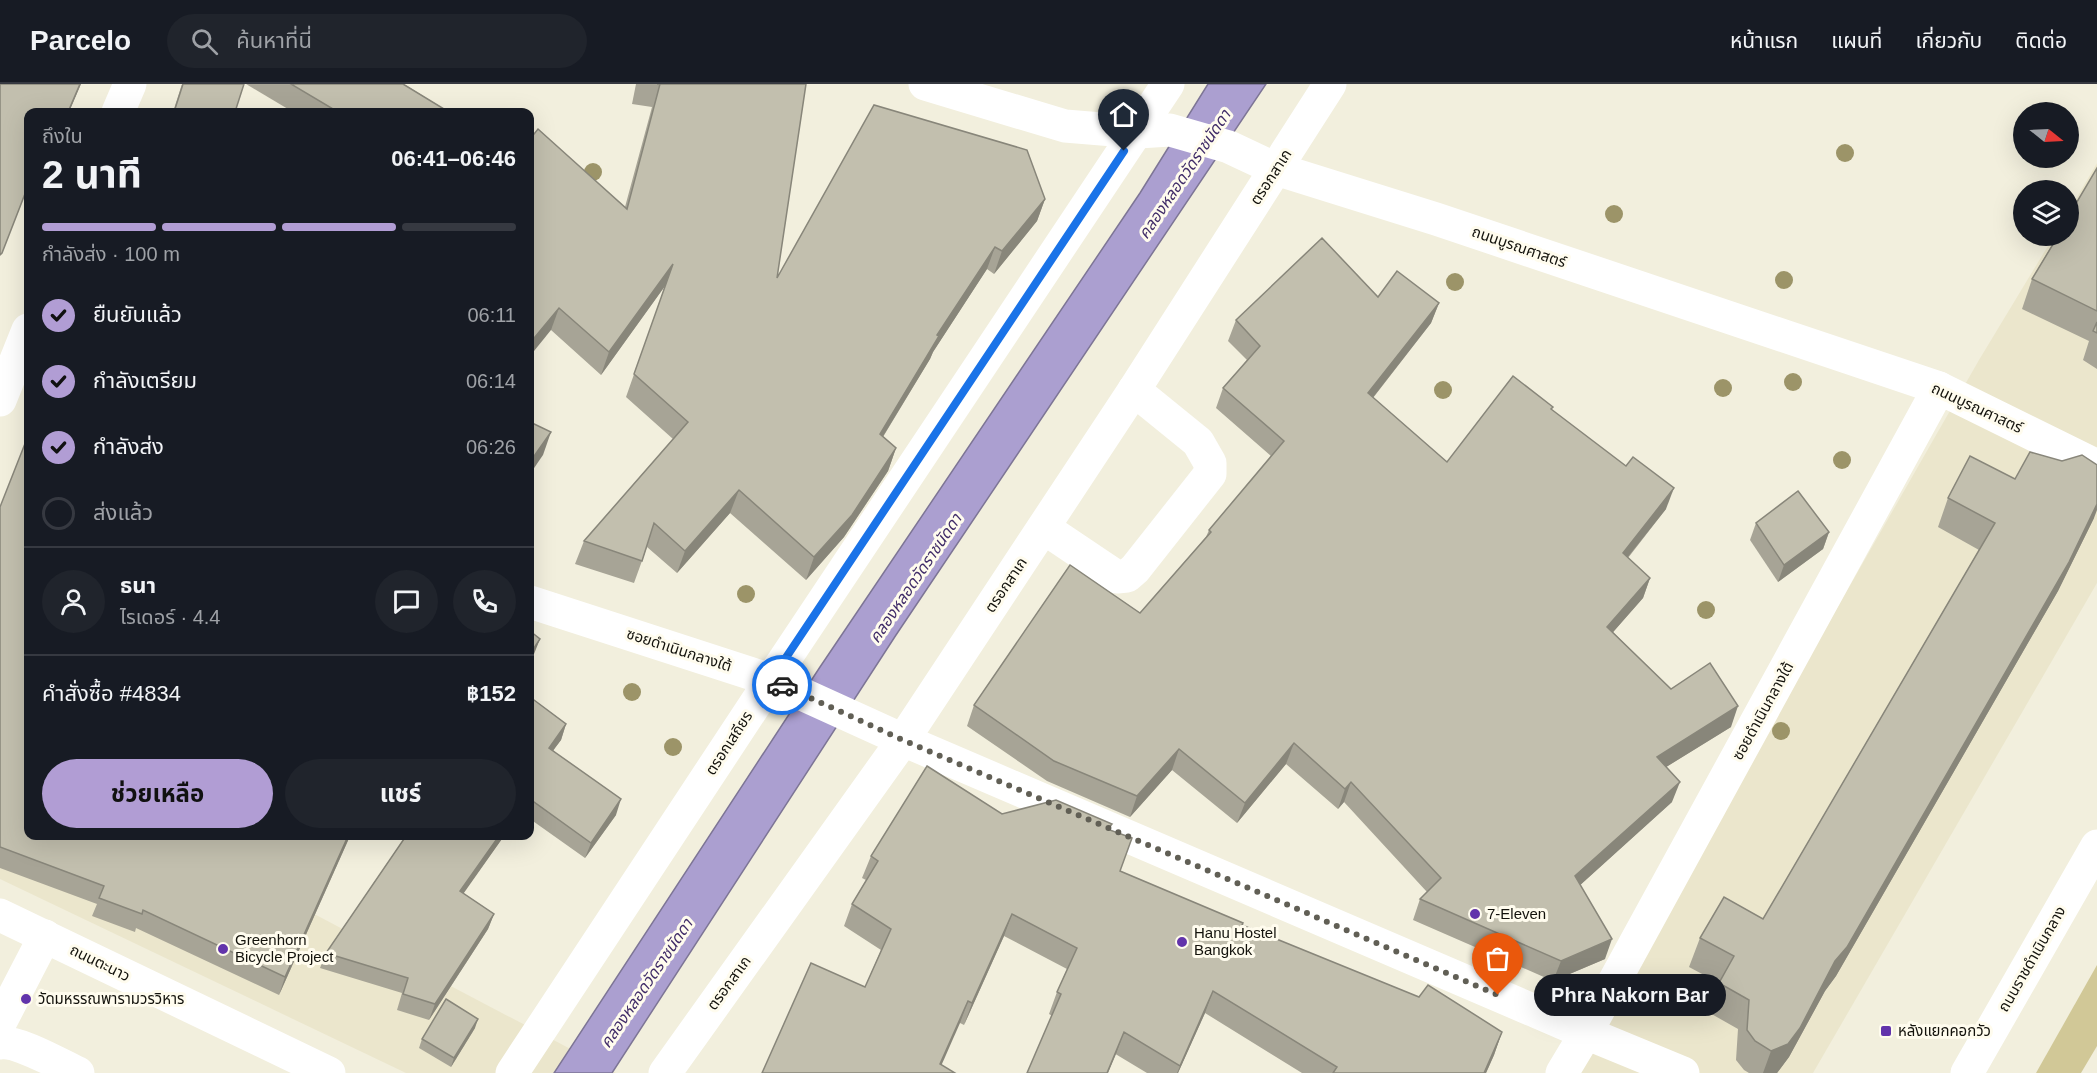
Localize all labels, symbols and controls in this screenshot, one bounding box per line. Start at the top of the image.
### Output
search box [167,14,587,68]
text: Parcelo [30,25,131,56]
icon: search [188,25,221,58]
text: ค้นหาที่นี่ [236,28,312,53]
text: หน้าแรก [1730,29,1798,52]
text: แผนที่ [1831,29,1882,52]
text: เกี่ยวกับ [1915,29,1982,52]
text: ติดต่อ [2015,29,2067,52]
pin [1098,89,1149,151]
icon: home [1107,98,1140,131]
north arrow [2013,102,2079,168]
map controls [2013,102,2079,246]
water label: คลองหลอดวัดราชนัดดา [1135,106,1235,242]
text: ถึงใน [42,125,83,147]
text: 06:41–06:46 [391,146,516,171]
street label: ตรอกสาเก [1246,146,1295,208]
text: 2 นาที [42,153,142,196]
button: layers [2013,180,2079,246]
street label: ถนนบูรณศาสตร์ [1470,222,1569,272]
text: กำลังส่ง · 100 m [42,243,180,265]
icon: check [42,299,75,332]
text: ยืนยันแล้ว [93,302,182,327]
text: 06:11 [467,304,516,326]
icon: check [42,365,75,398]
text: กำลังเตรียม [93,368,197,393]
text: 06:14 [466,370,516,392]
street label: ถนนบูรณศาสตร์ [1929,379,2026,437]
icon: check [42,431,75,464]
text: กำลังส่ง [93,434,164,459]
text: 06:26 [466,436,516,458]
text: ส่งแล้ว [93,500,153,525]
water label: คลองหลอดวัดราชนัดดา [866,510,966,646]
street label: ตรอกสาเก [981,554,1030,615]
button: person [42,570,105,633]
button: chat [375,570,438,633]
button: phone [453,570,516,633]
text: ธนา [120,573,156,598]
text: ไรเดอร์ · 4.4 [120,606,220,628]
street label: ซอยดำเนินกลางใต้ [625,625,734,675]
courier [752,655,812,715]
street label: ซอยดำเนินกลางใต้ [1729,659,1797,763]
icon: car [766,669,799,702]
text: คำสั่งซื้อ #4834 [42,681,181,706]
text: ฿152 [467,681,516,706]
street label: ตรอกเสถียร [702,708,755,778]
button: ช่วยเหลือ [42,759,273,828]
button: แชร์ [285,759,516,828]
street label: ถนนราชดำเนินกลาง [1994,903,2069,1014]
place label: 7-Eleven [1487,905,1546,922]
marker: 7-Eleven [1468,907,1482,921]
water label: คลองหลอดวัดราชนัดดา [597,915,697,1051]
place label: Hanu Hostel Bangkok [1194,924,1277,958]
place label: Greenhorn Bicycle Project [235,931,334,965]
pin [1472,933,1523,995]
marker: Hanu Hostel Bangkok [1175,935,1189,949]
street label: ถนนตะนาว [67,941,133,984]
marker: Greenhorn Bicycle Project [216,942,230,956]
icon: bag [1481,942,1514,975]
street label: ตรอกสาเก [703,952,754,1013]
callout: Phra Nakorn Bar [1534,974,1726,1016]
text: Phra Nakorn Bar [1551,984,1709,1006]
place label: วัดมหรรณพารามวรวิหาร [38,990,184,1007]
marker: วัดมหรรณพารามวรวิหาร [19,992,33,1006]
place label: หลังแยกคอกวัว [1898,1022,1991,1039]
marker: หลังแยกคอกวัว [1879,1024,1893,1038]

